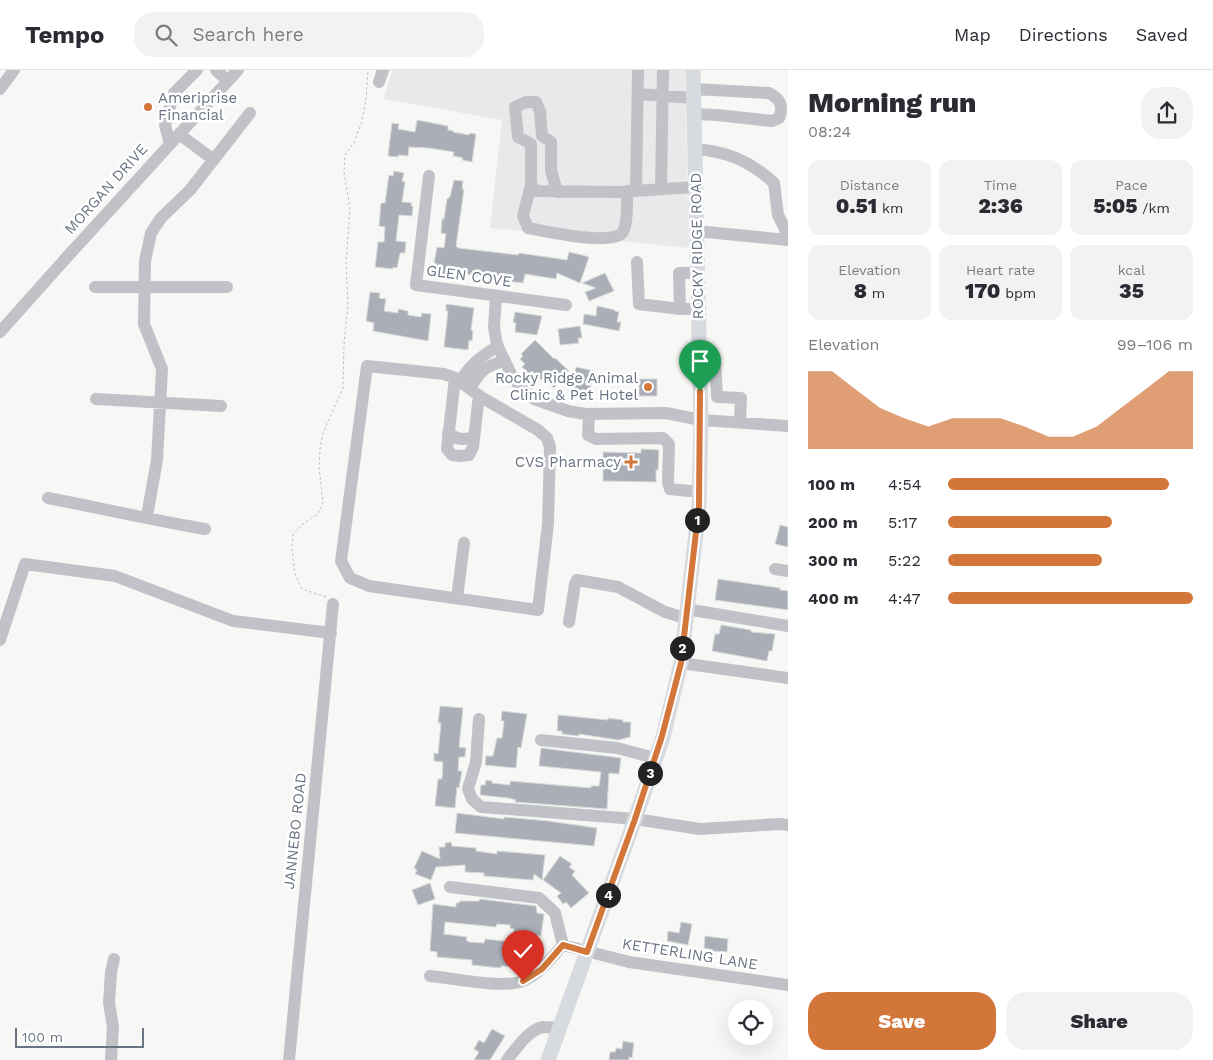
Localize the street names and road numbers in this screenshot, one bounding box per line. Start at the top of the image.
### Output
street label: MORGAN DRIVE [61,140,151,238]
street label: ROCKY RIDGE ROAD [687,173,707,319]
street label: GLEN COVE [425,261,513,291]
street label: JANNEBO ROAD [280,772,310,890]
street label: KETTERLING LANE [621,934,759,974]

